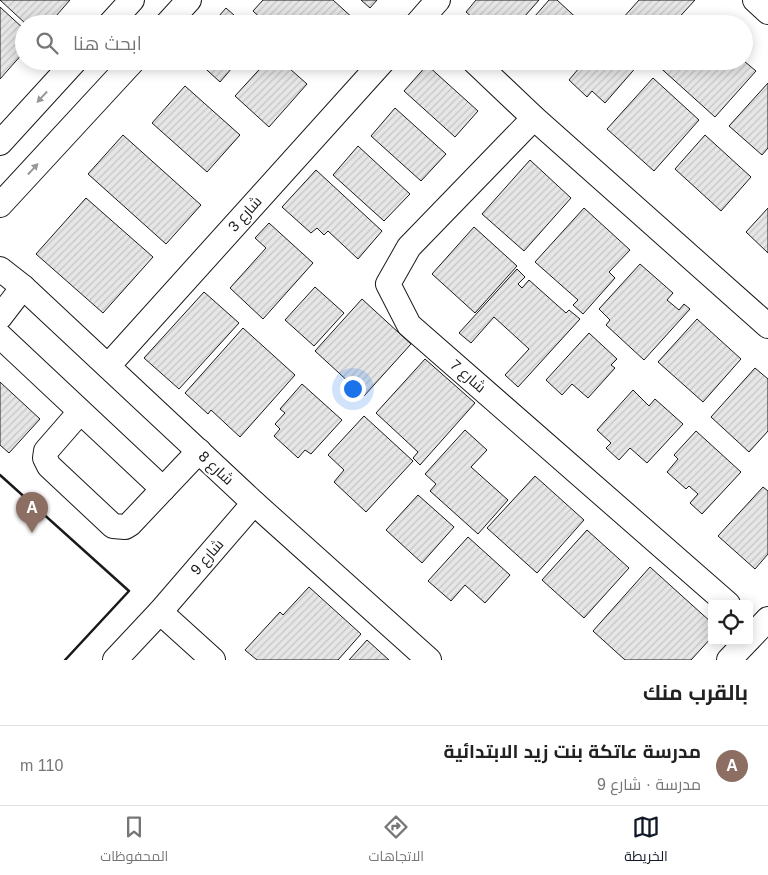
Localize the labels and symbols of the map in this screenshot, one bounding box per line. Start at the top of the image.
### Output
one-way arrow [36,91,48,103]
one-way arrow [27,164,39,176]
street label: شارع 3 [224,193,267,237]
street label: شارع 7 [445,356,490,398]
your location [340,376,366,402]
street label: شارع 8 [193,447,237,490]
pin: A [16,492,48,533]
street label: شارع 9 [187,535,229,580]

